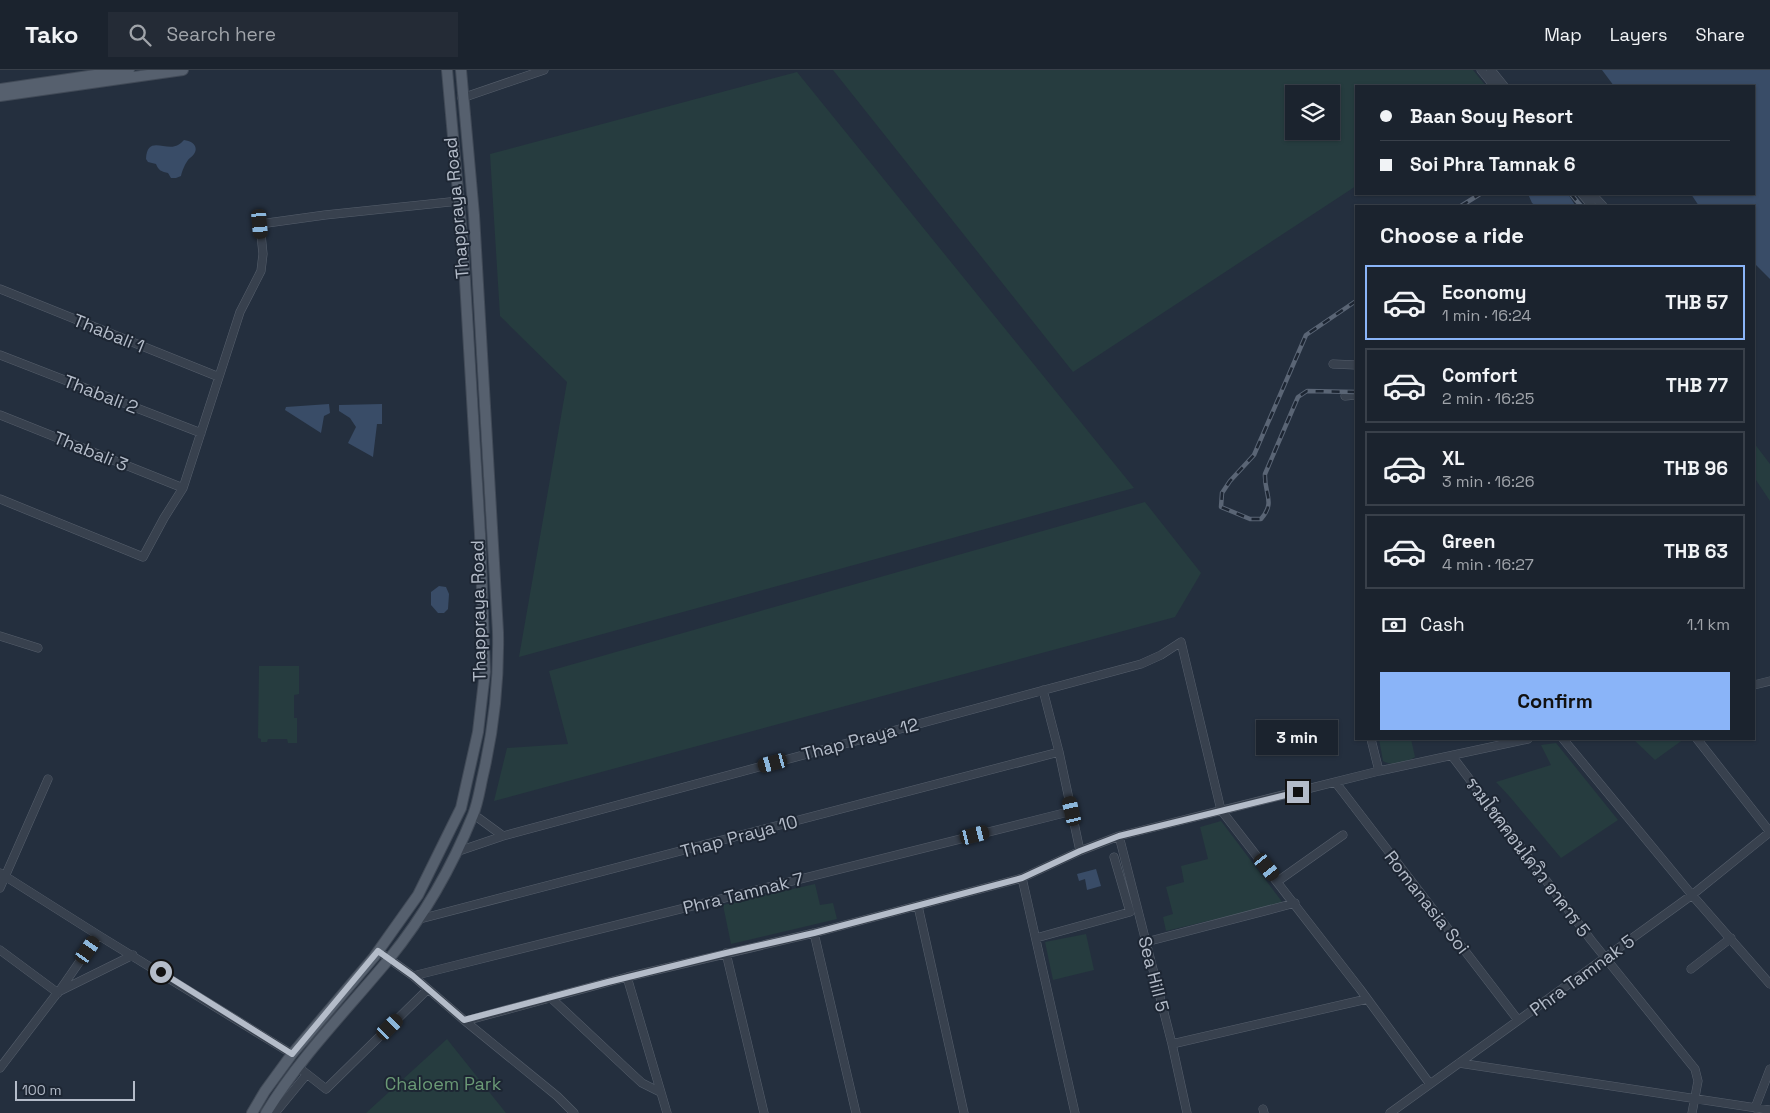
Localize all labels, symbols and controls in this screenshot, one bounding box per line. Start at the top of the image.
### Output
search box [108,12,458,57]
text: Tako [25,19,78,50]
icon: search [126,21,154,49]
text: Search here [166,22,276,47]
text: Map [1544,23,1582,46]
text: Layers [1610,23,1667,46]
text: Share [1695,23,1745,46]
map controls [1285,85,1340,140]
button: layers [1285,85,1340,140]
text: Baan Souy Resort [1410,104,1573,129]
street label: Thappraya Road [438,136,474,280]
text: Soi Phra Tamnak 6 [1410,152,1575,177]
car [251,208,268,240]
text: Choose a ride [1380,221,1524,249]
icon: car [1382,280,1427,325]
text: Economy [1442,280,1526,305]
text: THB 57 [1665,290,1728,315]
text: 1 min · 16:24 [1442,305,1531,326]
street label: Thabali 1 [70,308,148,358]
icon: car [1382,363,1427,408]
text: Comfort [1442,363,1518,388]
street label: Thabali 2 [60,369,142,419]
text: THB 77 [1666,373,1728,398]
text: 2 min · 16:25 [1442,388,1534,409]
street label: Thabali 3 [50,426,132,476]
icon: car [1382,446,1427,491]
text: XL [1442,446,1465,471]
text: THB 96 [1663,456,1728,481]
text: 3 min · 16:26 [1442,471,1534,492]
icon: car [1382,529,1427,574]
text: Green [1442,529,1495,554]
text: THB 63 [1664,539,1728,564]
street label: Thappraya Road [465,540,491,682]
text: 4 min · 16:27 [1442,554,1534,575]
icon: cash [1380,611,1408,639]
text: Cash [1420,612,1465,637]
text: 1.1 km [1687,614,1730,635]
button: Confirm [1380,672,1730,730]
street label: Thap Praya 12 [799,712,921,766]
callout: 3 min [1257,720,1339,754]
text: 3 min [1276,727,1318,748]
car [756,752,789,774]
street label: รวมโชคคอนโดวิว อาคาร 5 [1460,772,1596,941]
route end [1287,781,1309,803]
car [1061,795,1082,827]
street label: Thap Praya 10 [678,809,800,863]
car [958,824,991,846]
street label: Romanasia Soi [1379,846,1475,958]
car [1251,851,1282,883]
street label: Phra Tamnak 7 [680,867,806,919]
street label: Phra Tamnak 5 [1525,929,1639,1021]
car [73,933,102,967]
street label: Sea Hill 5 [1134,934,1174,1014]
route start [150,961,172,983]
car [373,1011,406,1043]
park label: Chaloem Park [385,1072,502,1095]
scale bar [15,1078,135,1101]
text: 100 m [22,1081,61,1099]

